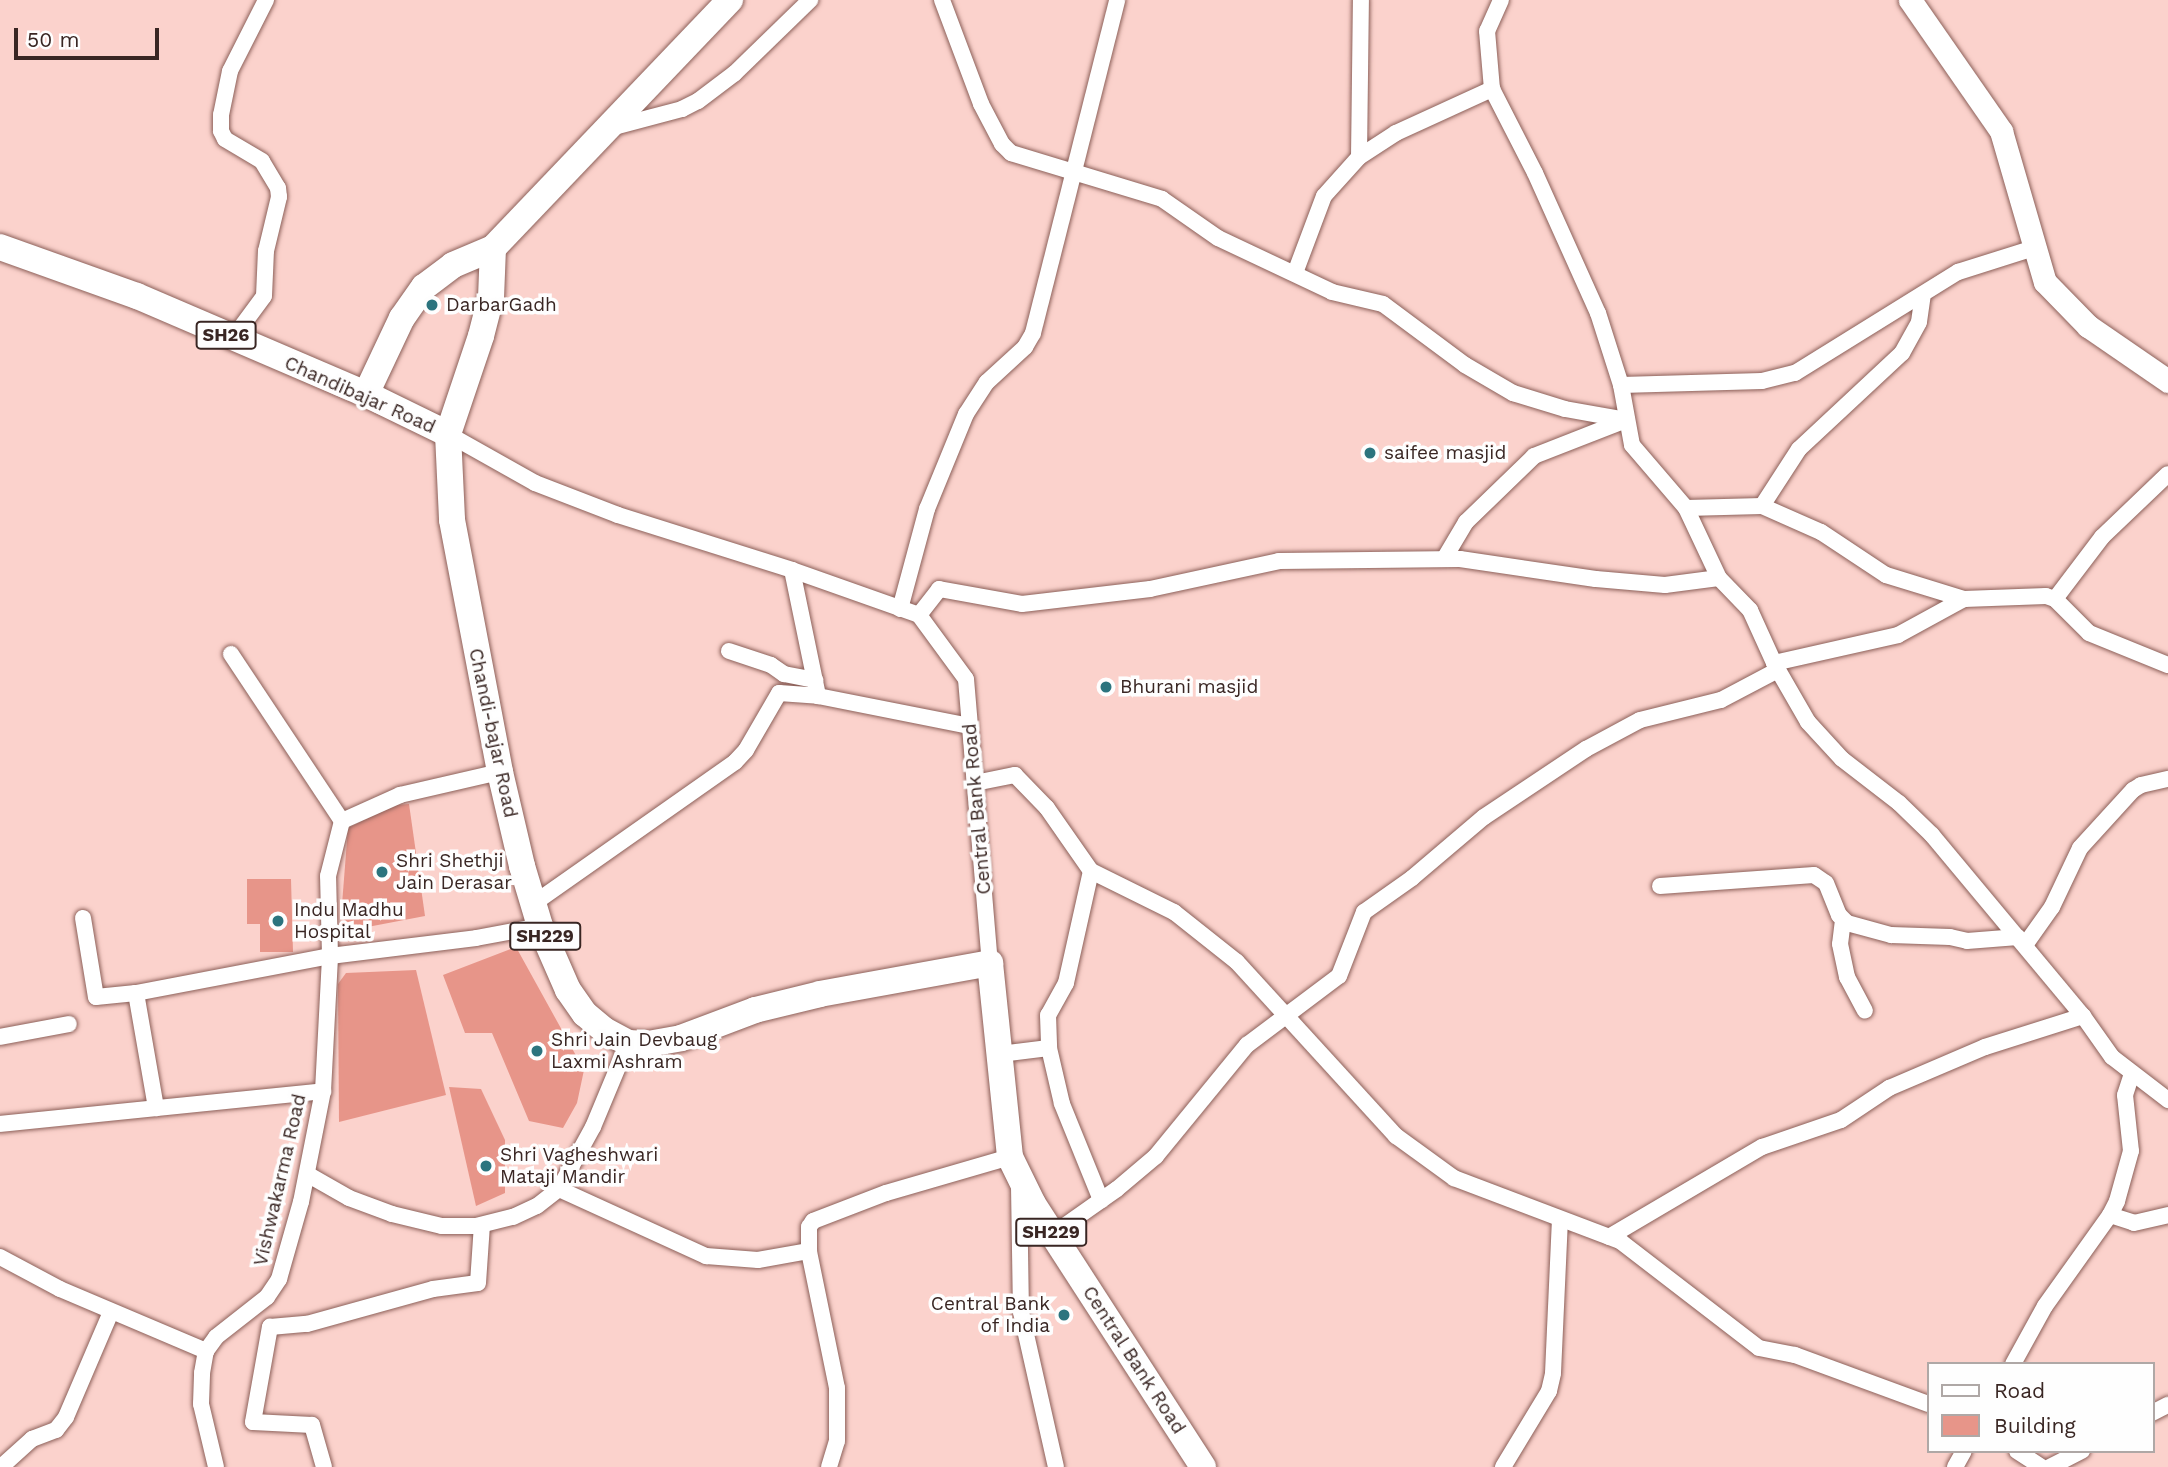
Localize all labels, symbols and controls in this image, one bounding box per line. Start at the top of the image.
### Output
scale bar [18,14,163,58]
text: 50 m [27,27,79,52]
place label: DarbarGadh [446,294,557,316]
marker: DarbarGadh [424,297,440,313]
road number: SH26 [194,320,258,349]
street label: Chandibajar Road [281,351,439,439]
place label: saifee masjid [1384,442,1506,464]
marker: saifee masjid [1362,445,1378,461]
street label: Chandi-bajar Road [464,646,522,820]
place label: Bhurani masjid [1120,676,1258,698]
marker: Bhurani masjid [1098,679,1114,695]
street label: Central Bank Road [958,722,996,896]
place label: Shri Shethji Jain Derasar [396,850,512,894]
marker: Shri Shethji Jain Derasar [374,864,390,880]
place label: Indu Madhu Hospital [294,899,404,943]
marker: Indu Madhu Hospital [268,911,288,931]
road number: SH229 [508,922,582,951]
place label: Shri Jain Devbaug Laxmi Ashram [551,1029,717,1073]
marker: Shri Jain Devbaug Laxmi Ashram [529,1043,545,1059]
street label: Vishwakarma Road [249,1092,311,1268]
place label: Shri Vagheshwari Mataji Mandir [500,1144,659,1188]
marker: Shri Vagheshwari Mataji Mandir [478,1158,494,1174]
road number: SH229 [1014,1218,1088,1246]
street label: Central Bank Road [1077,1281,1191,1439]
place label: Central Bank of India [930,1293,1050,1337]
marker: Central Bank of India [1056,1307,1072,1323]
legend [1926,1362,2154,1453]
text: Road [1994,1378,2045,1403]
text: Building [1994,1413,2076,1438]

